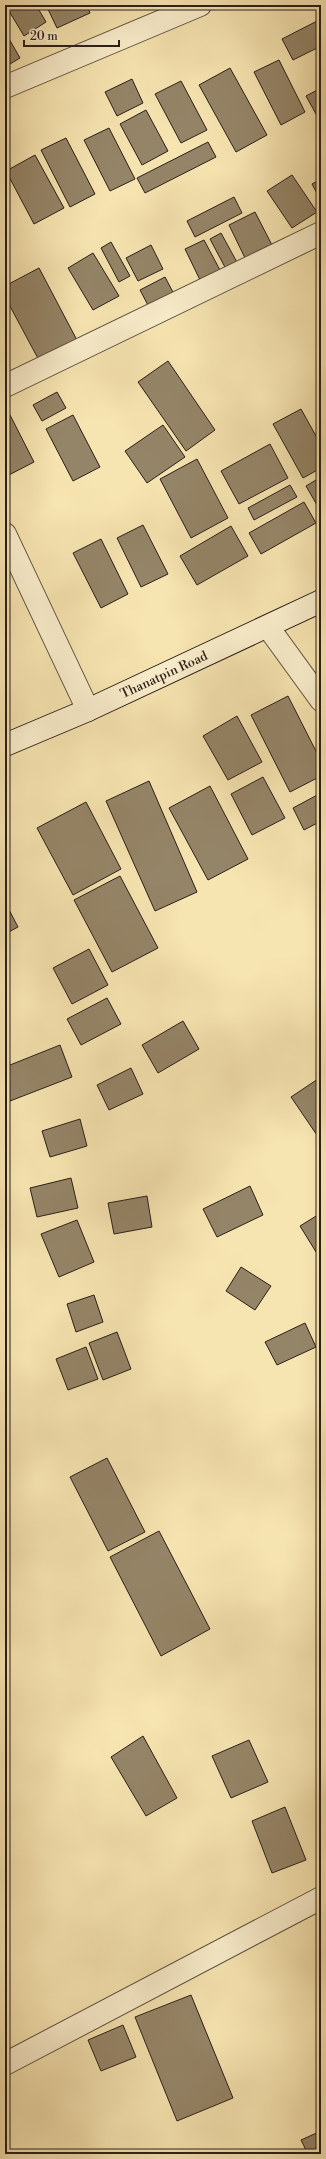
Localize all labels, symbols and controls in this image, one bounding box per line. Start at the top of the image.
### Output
scale bar [24,22,119,48]
text: 20 m [30,29,58,44]
street label: Thanatpin Road [118,648,211,702]

